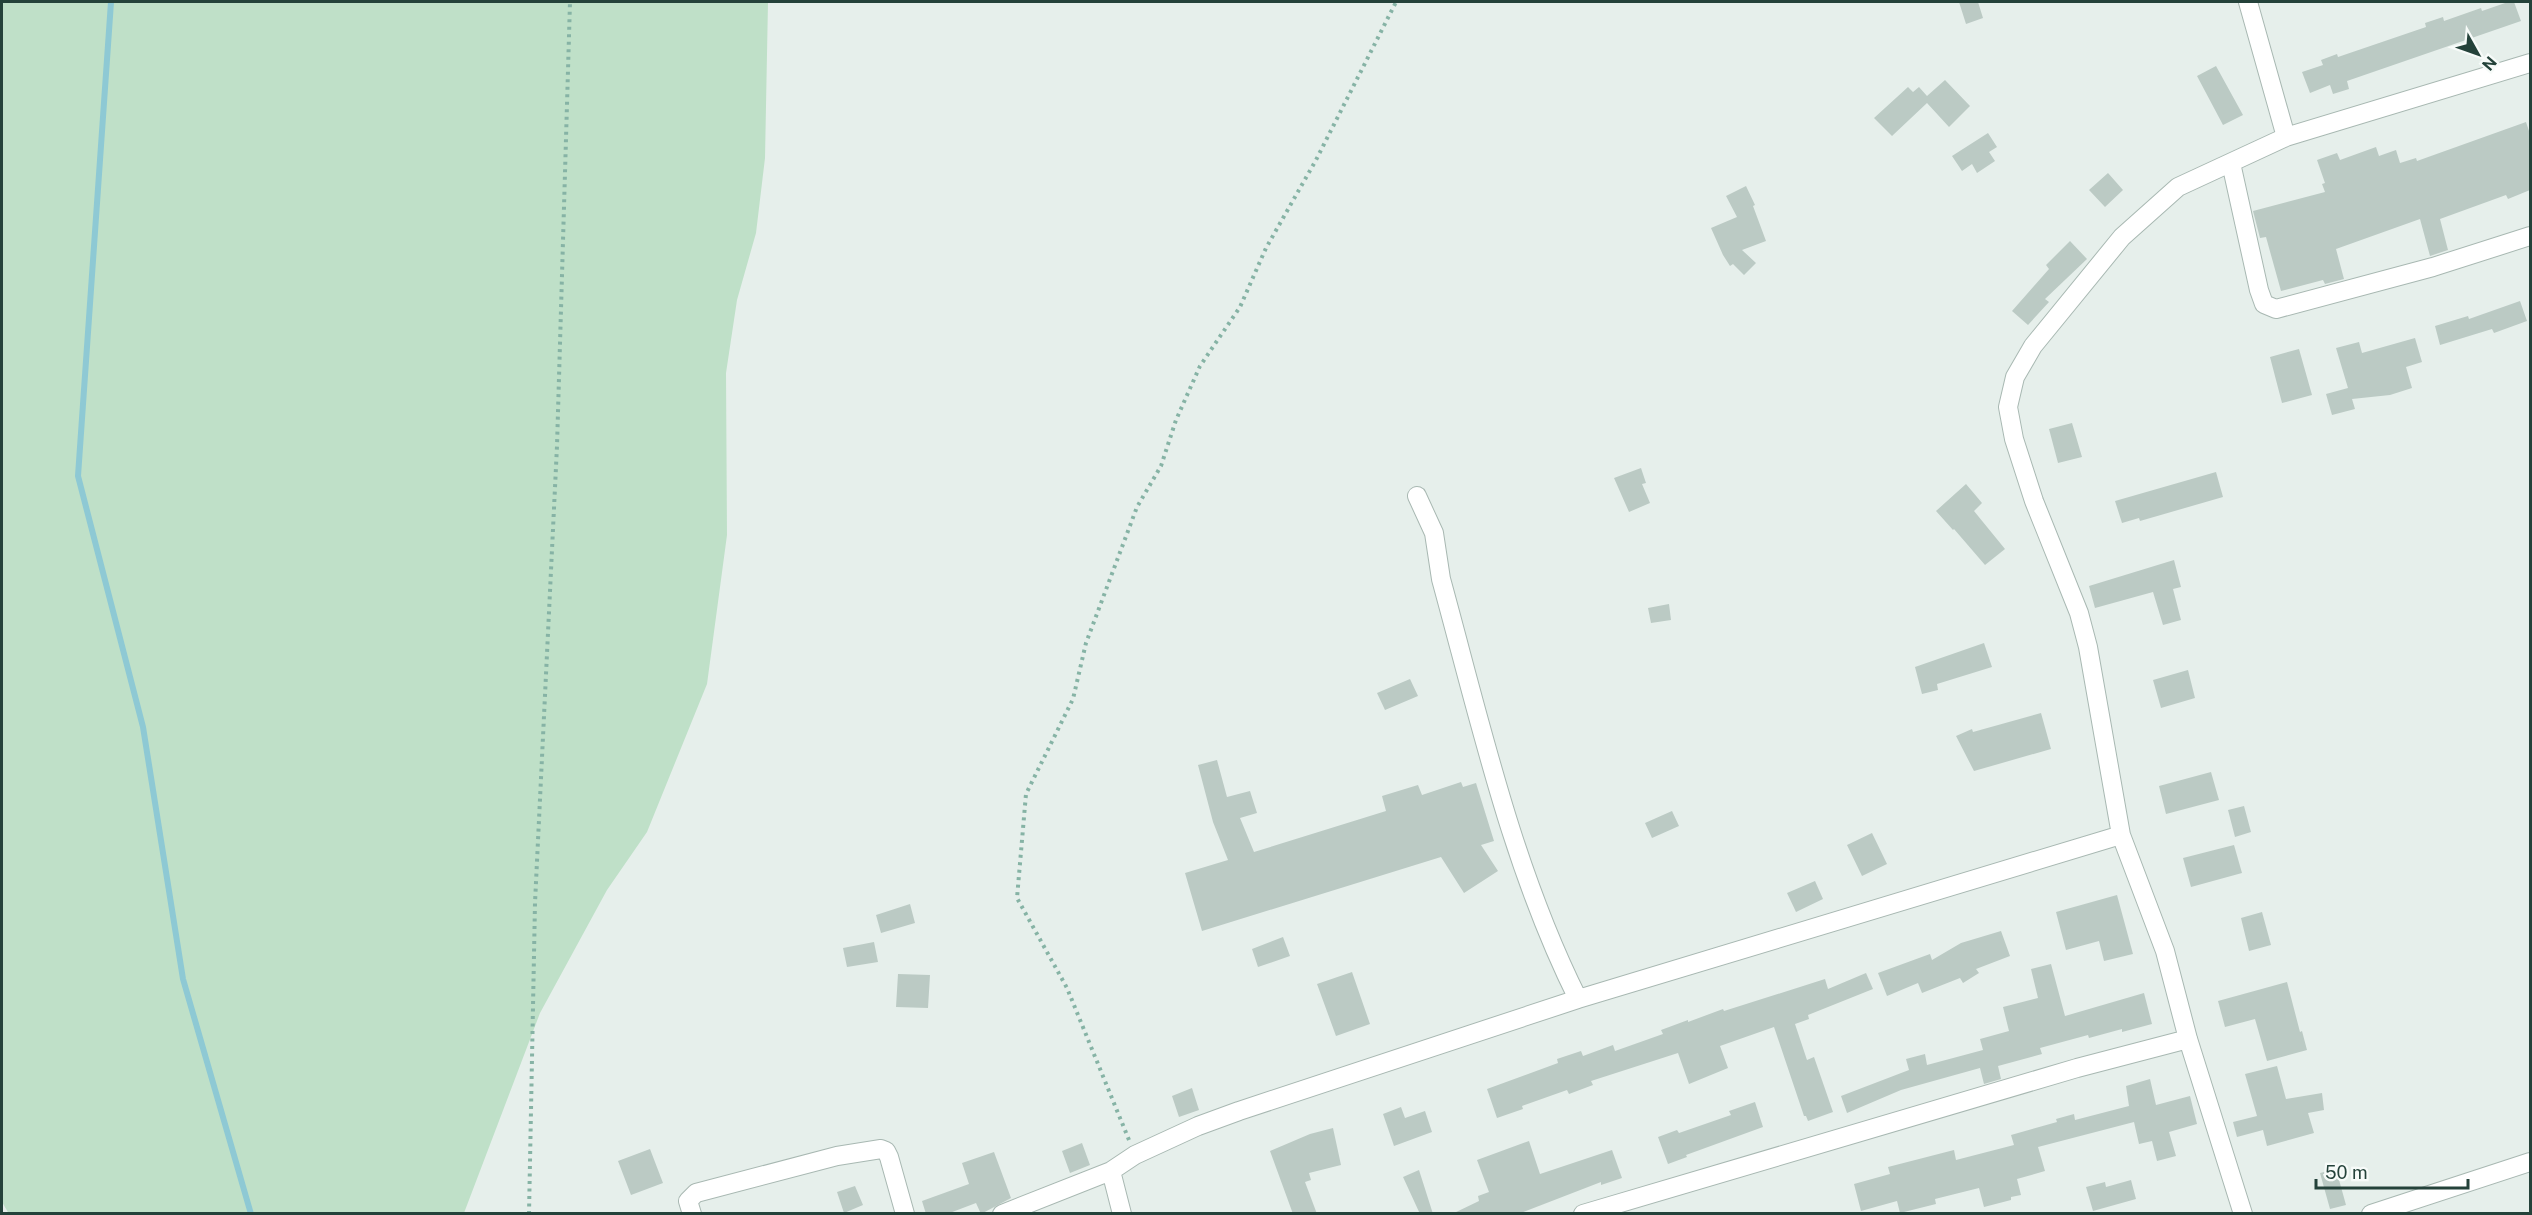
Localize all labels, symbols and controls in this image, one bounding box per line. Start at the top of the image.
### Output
north arrow [2448,24,2508,84]
text: N [2478,52,2500,74]
scale bar [2316,1152,2468,1190]
text: 50 m [2325,1162,2368,1183]

